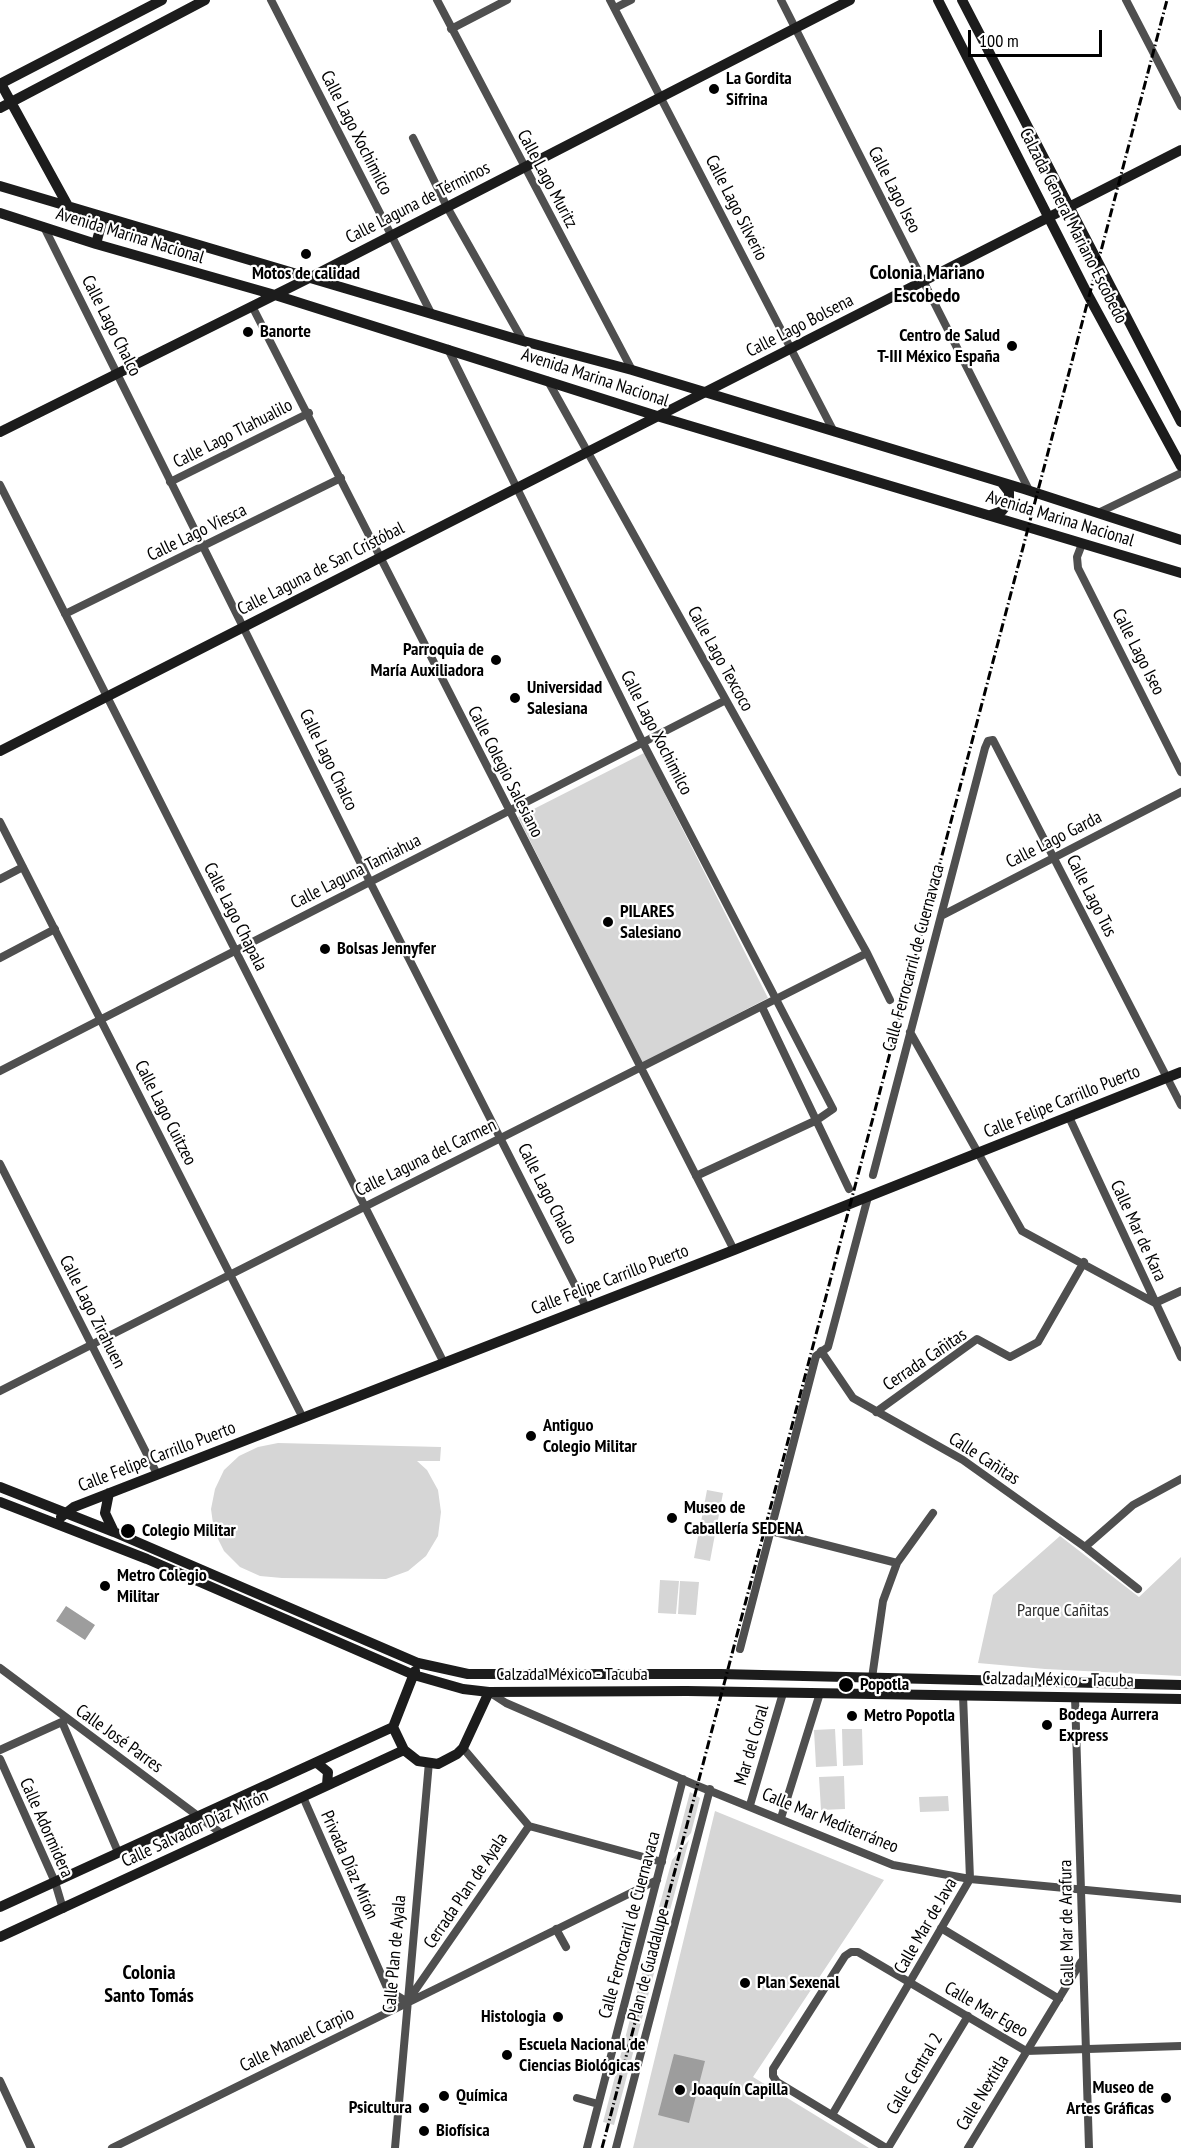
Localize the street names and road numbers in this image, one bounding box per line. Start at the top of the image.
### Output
street label: Calle Lago Xochimilco [315,67,397,199]
street label: Calzada General Mariano Escobedo [1014,125,1132,327]
street label: Calle Lago Muritz [512,126,582,232]
street label: Calle Lago Iseo [863,143,925,237]
street label: Calle Lago Silverio [700,152,772,264]
street label: Calle Laguna de Términos [342,157,494,249]
street label: Avenida Marina Nacional [53,203,207,269]
street label: Calle Lago Chalco [76,272,146,380]
street label: Calle Lago Bolsena [743,290,857,362]
street label: Avenida Marina Nacional [519,344,671,412]
street label: Calle Lago Tlahualilo [170,395,296,473]
street label: Avenida Marina Nacional [983,486,1137,552]
street label: Calle Lago Viesca [144,500,250,566]
street label: Calle Laguna de San Cristóbal [234,518,408,620]
street label: Calle Lago Texcoco [682,603,758,715]
street label: Calle Lago Iseo [1107,605,1169,699]
street label: Calle Lago Xochimilco [615,667,697,799]
street label: Calle Colegio Salesiano [463,703,547,841]
street label: Calle Lago Chalco [294,706,362,814]
street label: Calle Lago Garda [1002,807,1106,873]
street label: Calle Laguna Tamiahua [287,830,425,914]
street label: Calle Lago Tus [1061,851,1121,941]
street label: Calle Lago Chapala [198,859,272,975]
street label: Calle Ferrocarril de Cuernavaca [879,862,949,1054]
street label: Calle Lago Cuitzeo [129,1057,201,1169]
street label: Calle Felipe Carrillo Puerto [981,1061,1143,1143]
street label: Calle Laguna del Carmen [352,1114,500,1202]
street label: Calle Lago Chalco [512,1140,582,1248]
street label: Calle Mar de Kara [1105,1177,1171,1285]
street label: Calle Felipe Carrillo Puerto [528,1240,692,1320]
street label: Calle Lago Zirahuen [54,1252,130,1372]
street label: Cerrada Cañitas [879,1324,971,1396]
street label: Calle Felipe Carrillo Puerto [75,1417,239,1497]
street label: Calle Cañitas [945,1428,1023,1490]
street label: Calzada México - Tacuba [496,1664,648,1686]
street label: Calzada México - Tacuba [982,1668,1134,1692]
street label: Calle José Parres [71,1700,167,1778]
street label: Mar del Coral [730,1702,774,1788]
street label: Calle Adormidera [14,1775,78,1881]
street label: Calle Mar Mediterráneo [759,1784,901,1858]
street label: Calle Salvador Díaz Mirón [118,1786,272,1872]
street label: Privada Díaz Mirón [315,1807,383,1923]
street label: Cerrada Plan de Ayala [419,1829,513,1953]
street label: Calle Ferrocarril de Cuernavaca [595,1829,665,2021]
street label: Calle Mar de Arafura [1055,1860,1079,1986]
street label: Calle Mar de Java [890,1874,962,1978]
street label: Calle Plan de Ayala [379,1894,411,2014]
street label: Plan de Guadalupe [624,1906,674,2024]
street label: Calle Mar Egeo [940,1977,1032,2043]
street label: Calle Manuel Carpio [236,2003,358,2077]
street label: Calle Central 2 [882,2029,948,2119]
street label: Calle Nextitla [952,2051,1014,2135]

